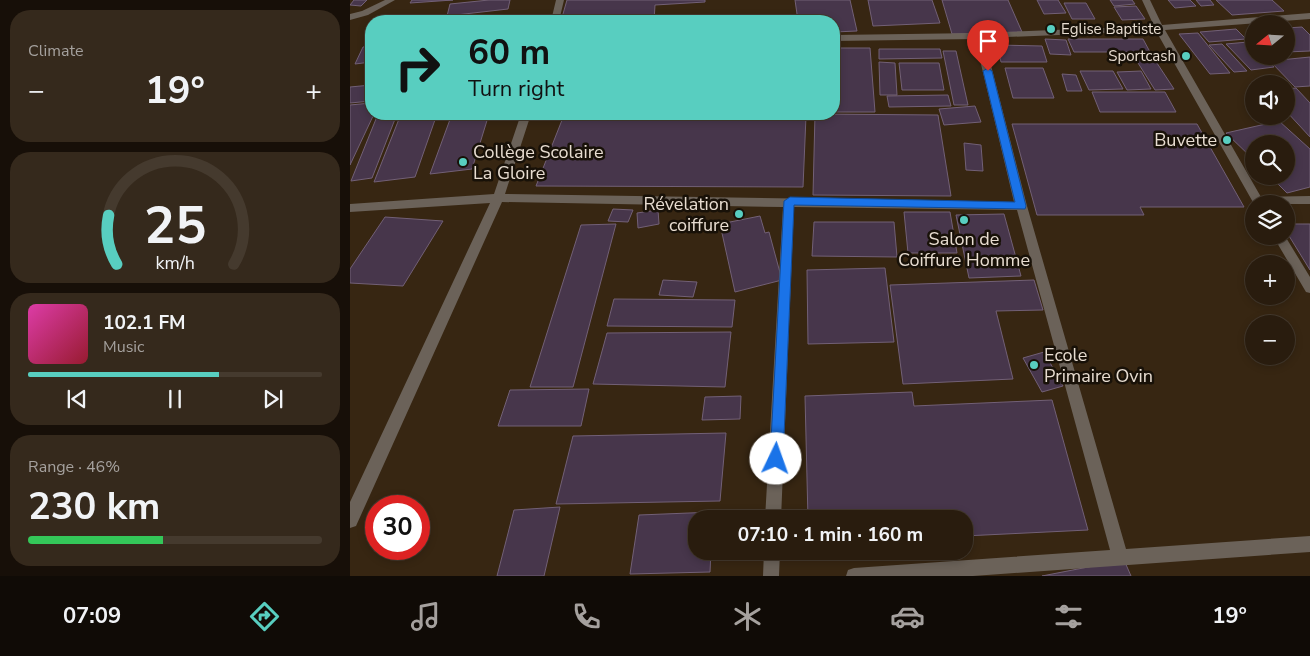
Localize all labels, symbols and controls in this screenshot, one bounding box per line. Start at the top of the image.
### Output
north arrow [1245,15,1295,65]
map controls [1245,15,1295,365]
place label: Eglise Baptiste [1061,19,1161,39]
pin [967,20,1009,71]
marker: Eglise Baptiste [1045,23,1057,35]
icon: arrive [974,27,1002,55]
text: 60 m [468,29,550,76]
icon: right [385,35,450,100]
text: Climate [28,40,83,62]
place label: Sportcash [1108,46,1176,66]
marker: Sportcash [1180,50,1192,62]
text: 19° [145,65,205,116]
text: − [28,72,45,110]
text: + [305,72,322,110]
text: Turn right [468,74,564,104]
button: sound [1245,75,1295,125]
place label: Buvette [1154,128,1217,152]
marker: Buvette [1221,134,1233,146]
button: search [1245,135,1295,185]
place label: Collège Scolaire La Gloire [473,140,604,185]
marker: Collège Scolaire La Gloire [457,156,469,168]
text: 25 [144,190,206,261]
place label: Révelation coiffure [643,192,729,237]
button: layers [1245,195,1295,245]
marker: Révelation coiffure [733,208,745,220]
marker: Salon de Coiffure Homme [958,214,970,226]
place label: Salon de Coiffure Homme [898,227,1030,272]
text: km/h [155,251,195,275]
button: + [1245,255,1295,305]
text: 102.1 FM [103,310,186,336]
button: − [1245,315,1295,365]
text: Music [103,336,144,358]
place label: Ecole Primaire Ovin [1044,343,1153,388]
marker: Ecole Primaire Ovin [1028,359,1040,371]
icon: previous [63,385,91,413]
icon: pause [161,385,189,413]
icon: next [259,385,287,413]
position arrow [749,432,801,484]
text: Range · 46% [28,456,120,478]
text: 230 km [28,481,160,532]
speed limit sign: 30 [365,495,430,560]
text: 07:10 · 1 min · 160 m [738,522,923,548]
icon: directions [247,599,282,634]
icon: music [408,599,443,634]
icon: phone [569,599,604,634]
icon: climate [730,599,765,634]
icon: car [890,599,925,634]
icon: filters [1051,599,1086,634]
text: 07:09 [63,601,121,631]
text: 19° [1212,601,1247,631]

